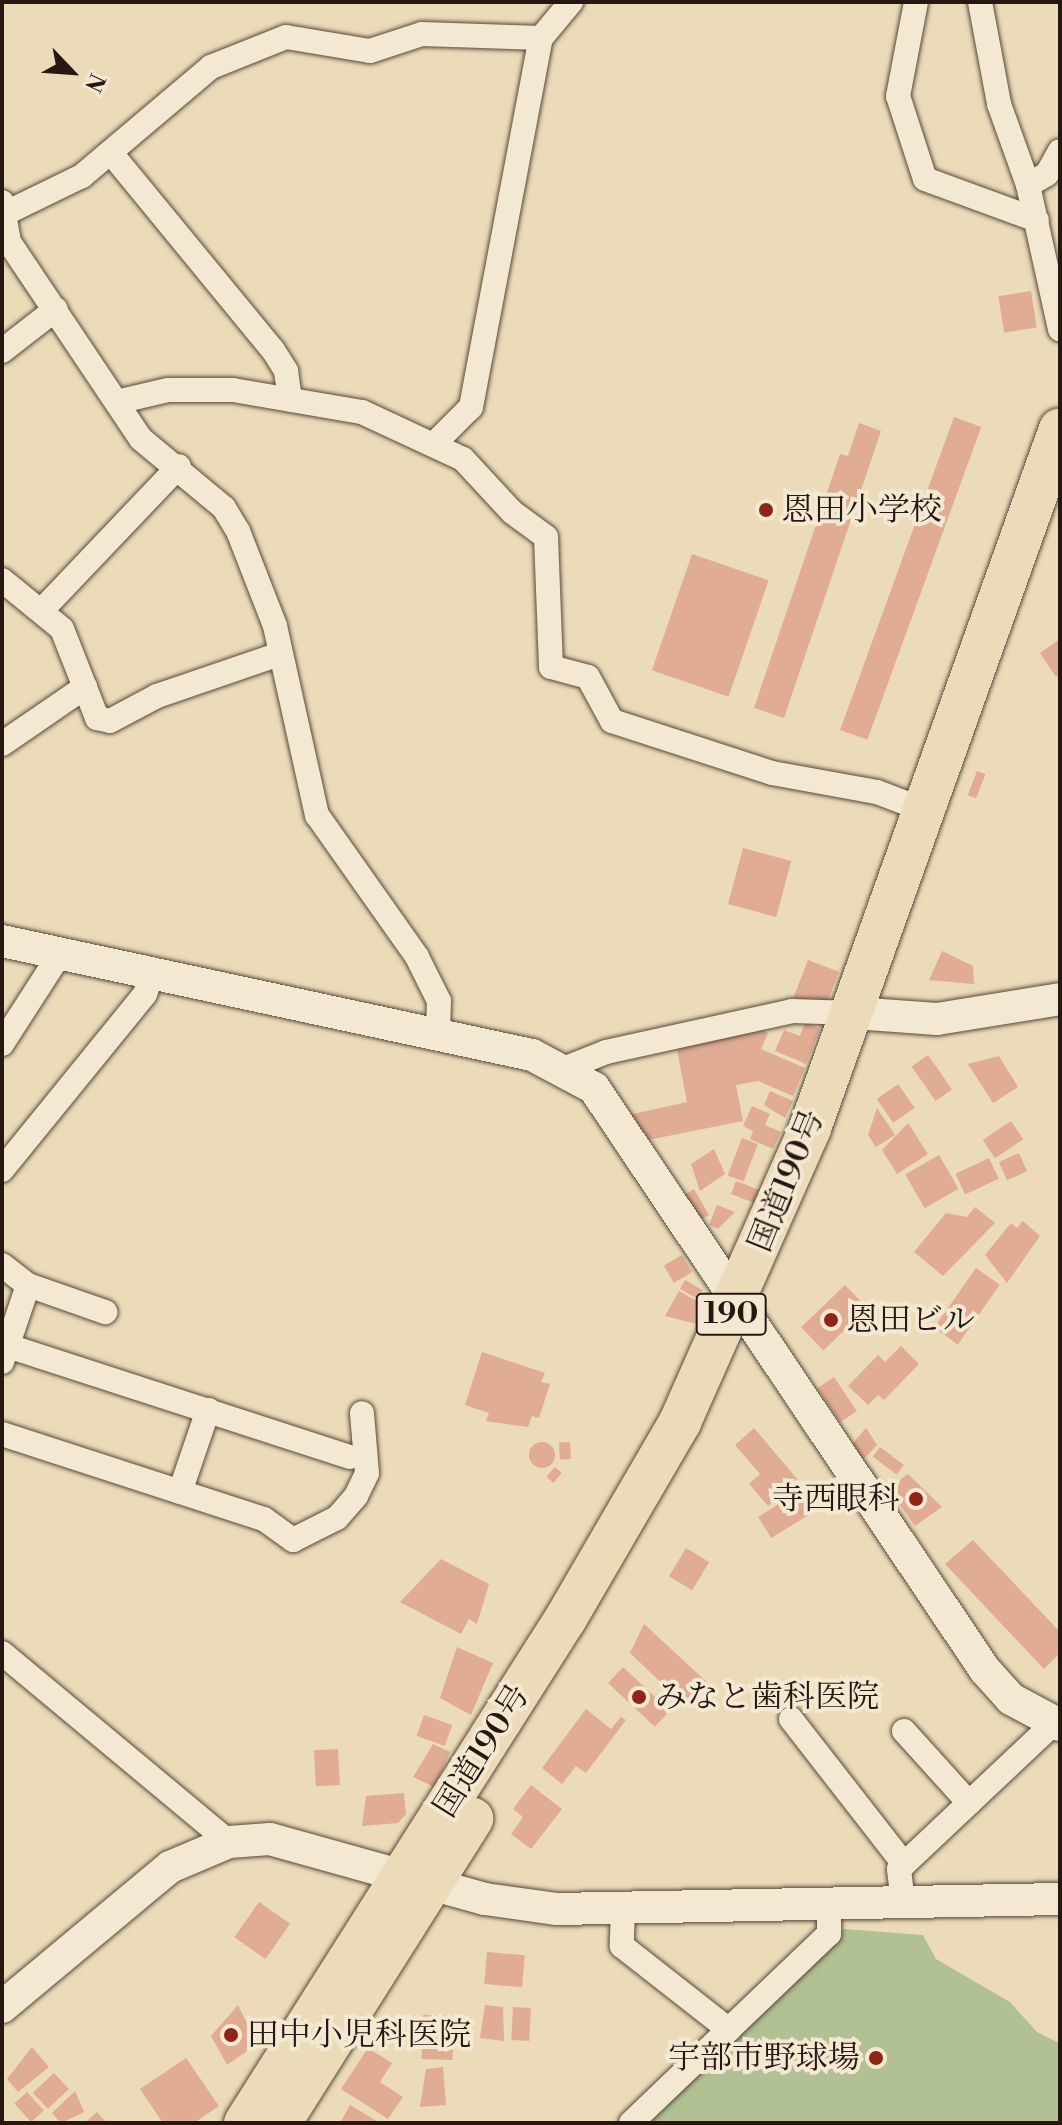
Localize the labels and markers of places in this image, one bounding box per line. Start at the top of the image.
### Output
place label: 恩田小学校 [782,491,942,529]
marker: 恩田小学校 [757,501,775,519]
place label: 恩田ビル [847,1301,975,1339]
marker: 恩田ビル [822,1311,840,1329]
place label: 寺西眼科 [772,1480,900,1518]
marker: 寺西眼科 [907,1490,925,1508]
place label: みなと歯科医院 [655,1678,879,1716]
marker: みなと歯科医院 [630,1688,648,1706]
place label: 田中小児科医院 [247,2016,471,2054]
marker: 田中小児科医院 [222,2026,240,2044]
place label: 宇部市野球場 [668,2039,860,2077]
marker: 宇部市野球場 [867,2049,885,2067]

